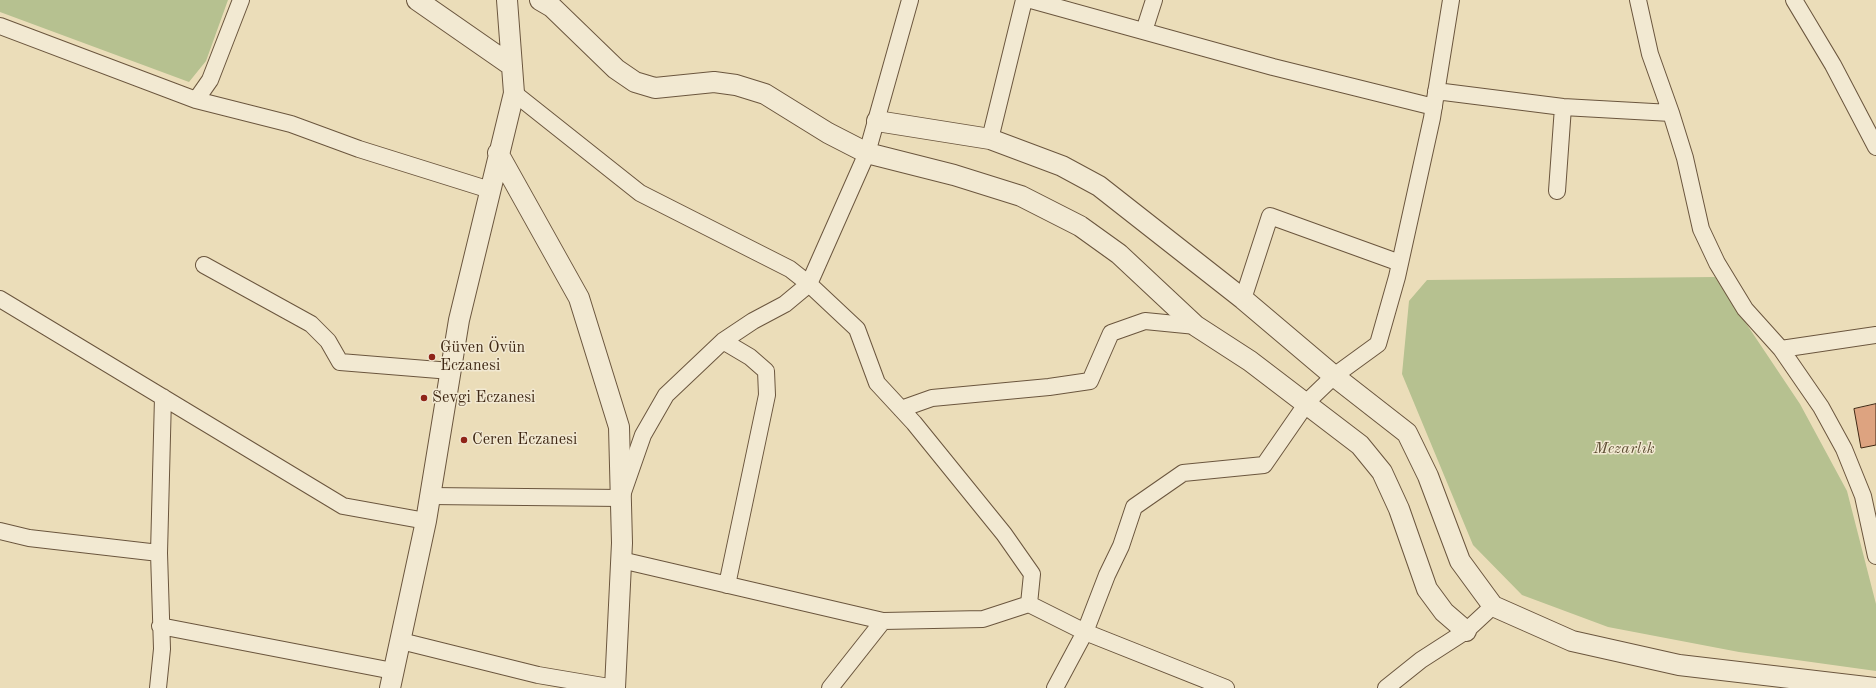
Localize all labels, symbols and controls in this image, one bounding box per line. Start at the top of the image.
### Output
place label: Güven Övün Eczanesi [440,338,525,376]
marker: Güven Övün Eczanesi [427,352,437,362]
place label: Sevgi Eczanesi [432,388,535,408]
marker: Sevgi Eczanesi [419,393,429,403]
place label: Ceren Eczanesi [472,430,577,450]
marker: Ceren Eczanesi [459,435,469,445]
park label: Mezarlık [1593,439,1655,459]

